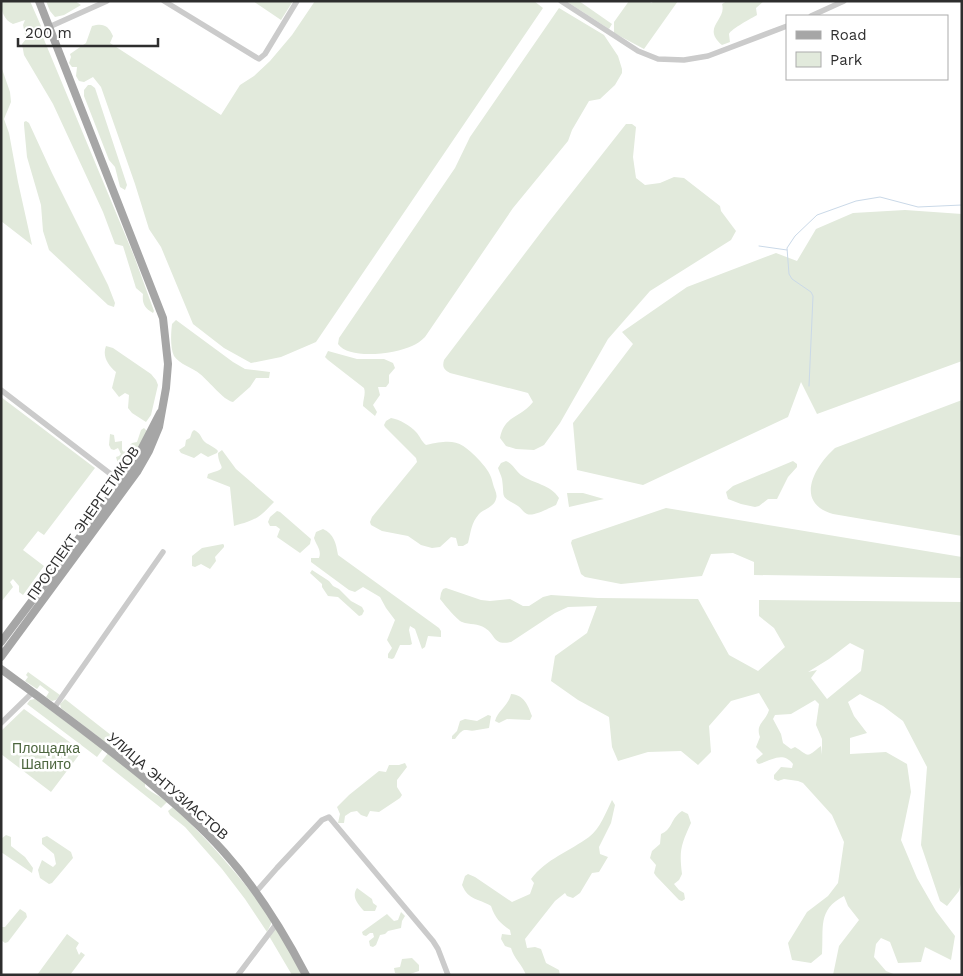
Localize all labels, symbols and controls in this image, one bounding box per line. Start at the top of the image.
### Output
scale bar [18,15,158,47]
legend [786,15,948,80]
text: 200 m [25,24,72,42]
text: Road [830,26,867,44]
text: Park [830,51,863,69]
street label: ПРОСПЕКТ ЭНЕРГЕТИКОВ [24,443,142,603]
street label: УЛИЦА ЭНТУЗИАСТОВ [104,729,232,843]
park label: Площадка Шапито [12,740,80,772]

